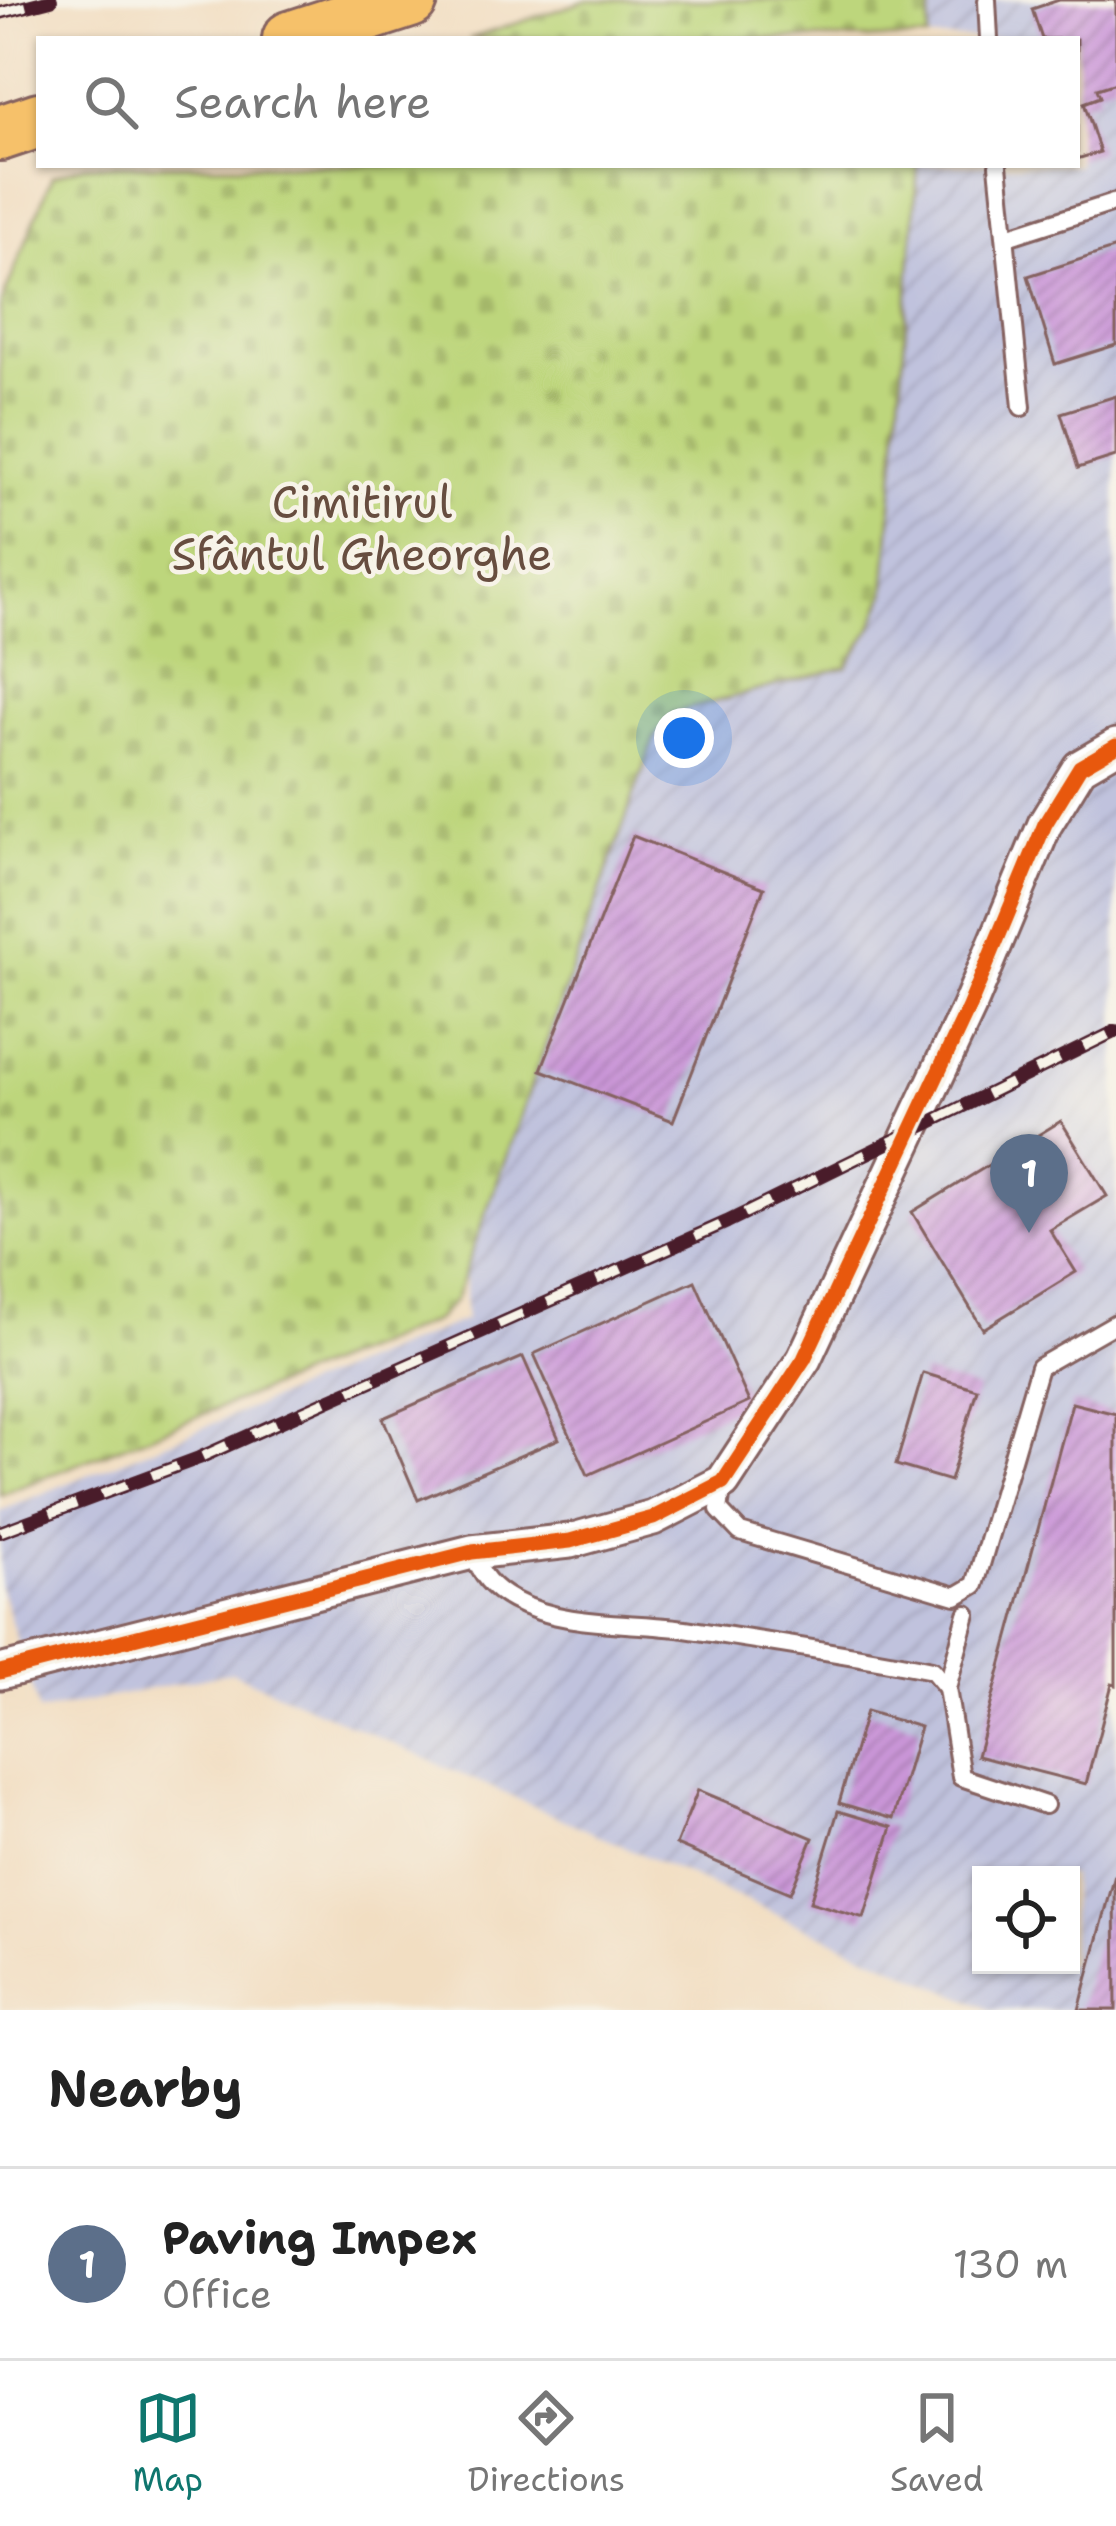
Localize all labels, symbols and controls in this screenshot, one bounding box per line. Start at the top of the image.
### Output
search box [36,36,1080,168]
icon: search [78,69,144,135]
text: Search here [174,72,431,132]
park label: Cimitirul Sfântul Gheorghe [171,472,553,584]
your location [654,708,714,768]
pin: 1 [990,1134,1068,1233]
map controls [972,1866,1080,1974]
button: locate [972,1866,1080,1974]
text: Nearby [48,2054,243,2122]
text: Paving Impex [162,2208,477,2268]
text: 1 [78,2238,96,2290]
text: 130 m [953,2238,1068,2290]
text: Office [162,2268,272,2320]
tab: Map [132,2385,203,2502]
tab: Directions [468,2385,625,2502]
tab: Saved [890,2385,984,2502]

